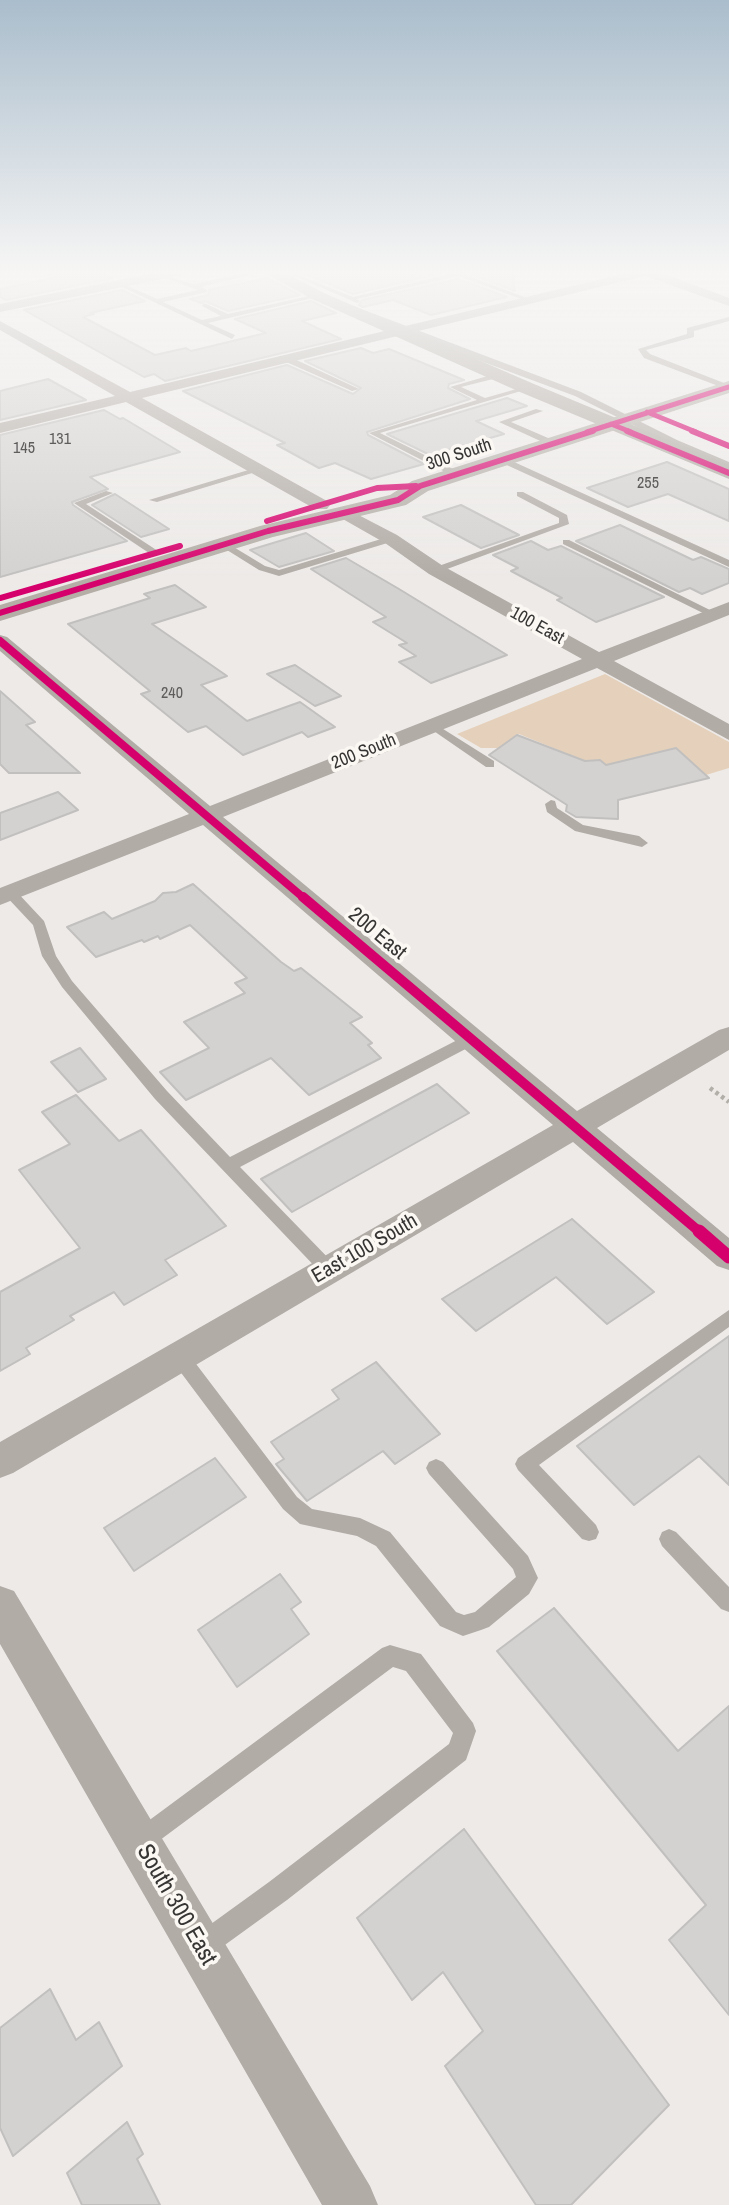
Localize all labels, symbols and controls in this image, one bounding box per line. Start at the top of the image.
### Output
house number: 131 [49,430,71,450]
street label: 300 South [424,434,494,476]
house number: 145 [13,439,35,459]
house number: 255 [637,474,659,494]
street label: 100 East [506,602,568,650]
house number: 240 [161,684,183,704]
street label: 200 South [329,729,399,775]
street label: 200 East [343,903,411,965]
street label: East 100 South [308,1209,422,1289]
street label: South 300 East [130,1840,222,1970]

